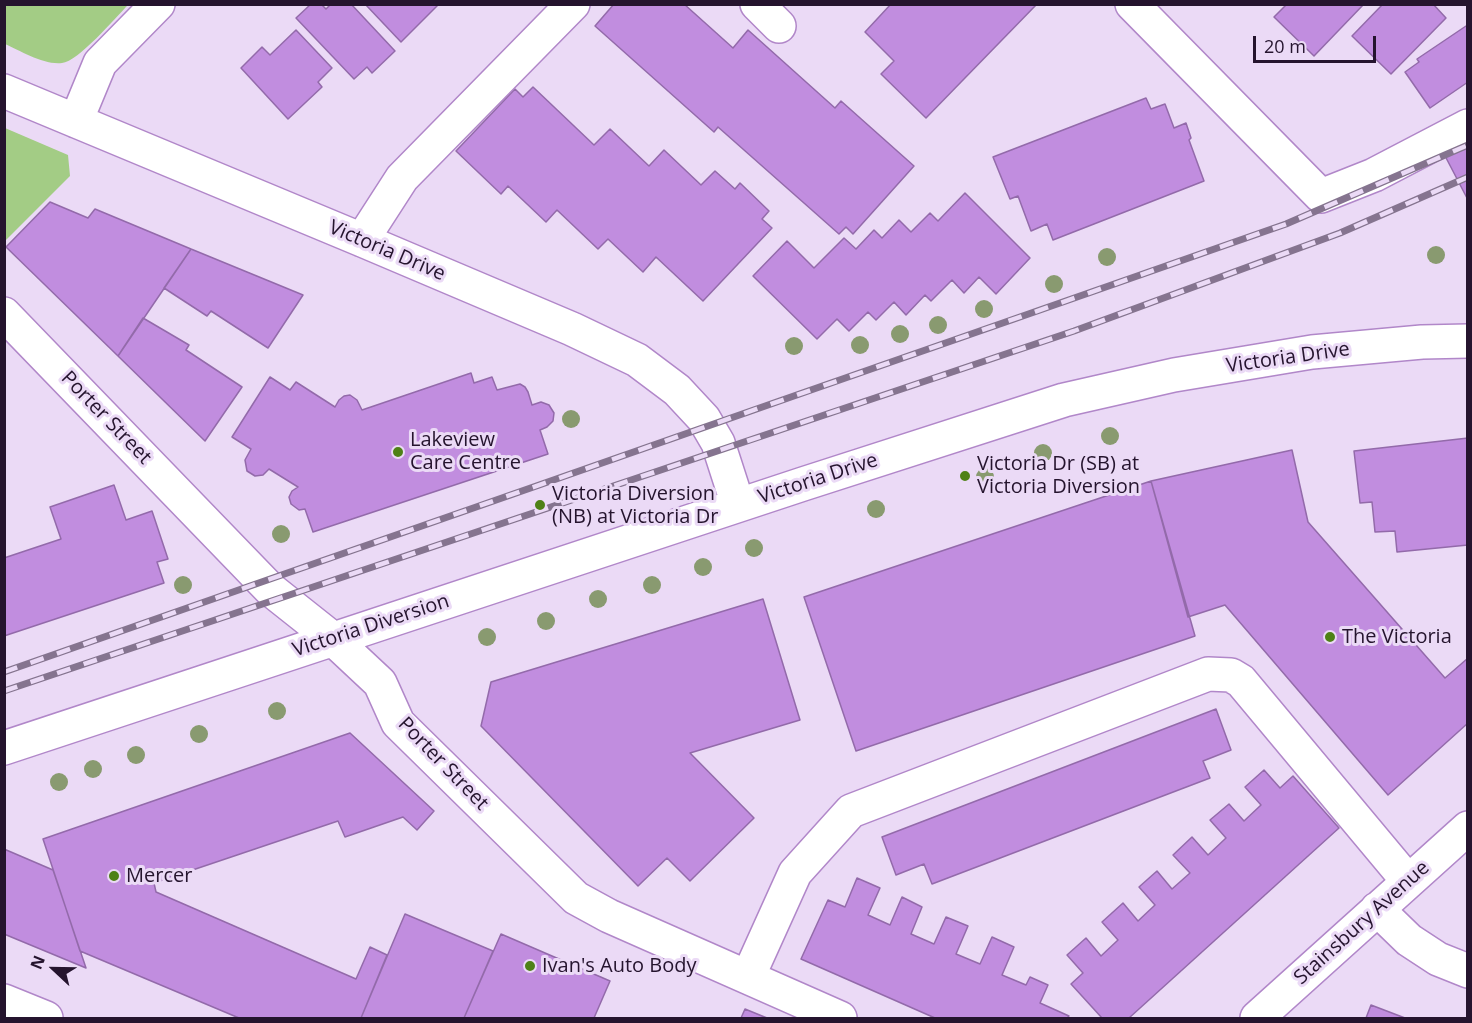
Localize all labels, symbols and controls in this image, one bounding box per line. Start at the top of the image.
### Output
scale bar [1256,24,1379,62]
text: 20 m [1264,34,1306,58]
street label: Victoria Drive [325,216,449,286]
street label: Victoria Drive [1225,337,1351,379]
street label: Porter Street [56,367,156,469]
place label: Lakeview Care Centre [410,428,521,475]
marker: Lakeview Care Centre [391,445,405,459]
street label: Victoria Drive [755,448,881,510]
place label: Victoria Dr (SB) at Victoria Diversion [977,452,1140,499]
marker: Victoria Dr (SB) at Victoria Diversion [958,469,972,483]
place label: Victoria Diversion (NB) at Victoria Dr [552,482,718,529]
marker: Victoria Diversion (NB) at Victoria Dr [533,498,547,512]
street label: Victoria Diversion [290,589,452,663]
place label: The Victoria [1342,625,1452,649]
marker: The Victoria [1323,630,1337,644]
street label: Porter Street [393,713,493,815]
street label: Stainsbury Avenue [1289,856,1435,990]
place label: Mercer [126,864,192,888]
marker: Mercer [107,869,121,883]
north arrow [24,939,84,999]
text: N [25,952,50,972]
place label: Ivan's Auto Body [542,954,697,978]
marker: Ivan's Auto Body [523,959,537,973]

